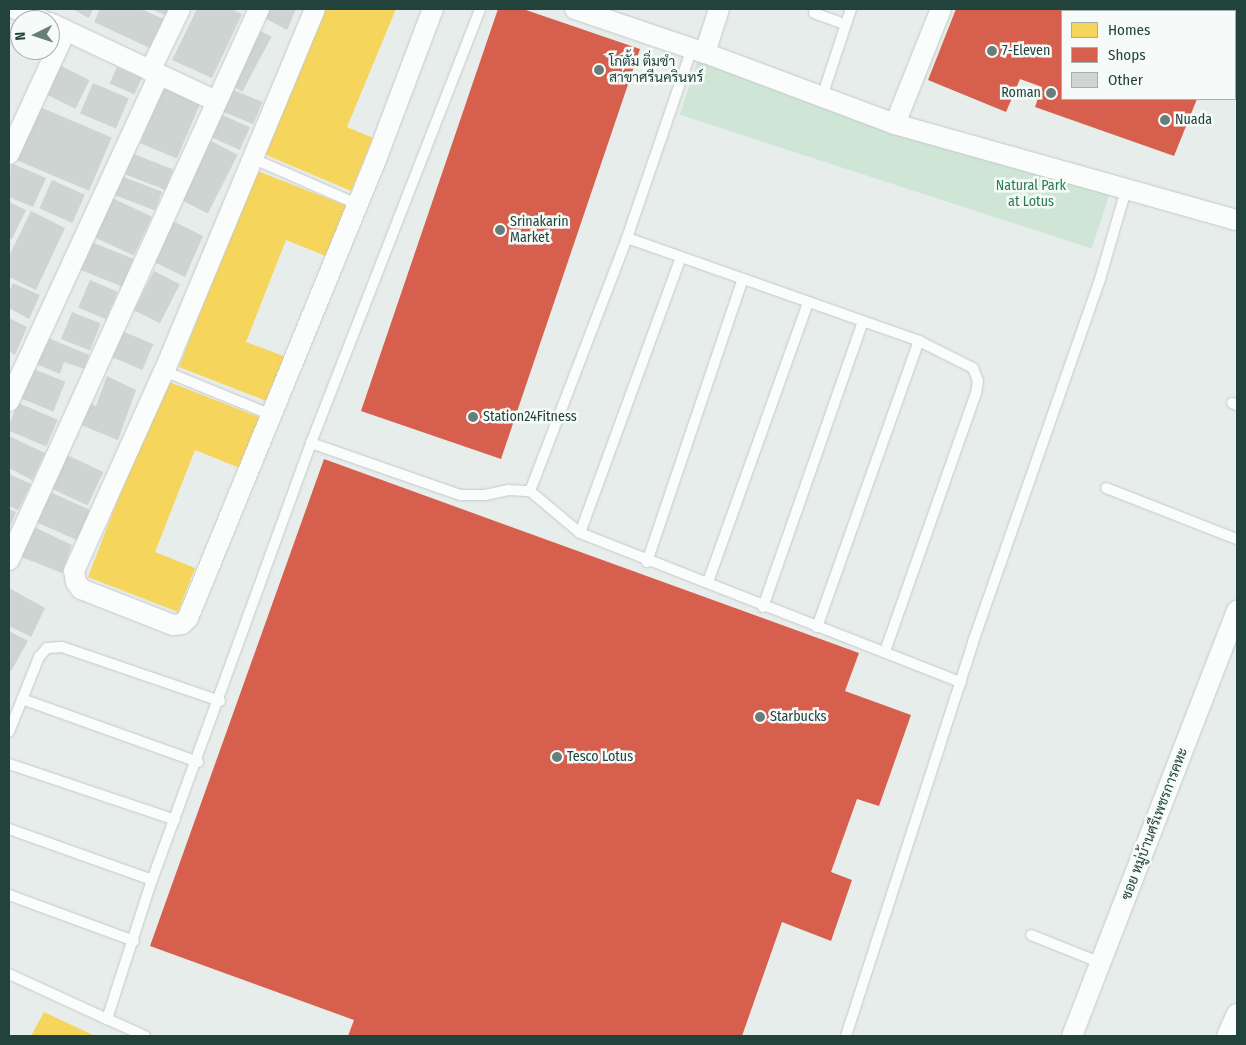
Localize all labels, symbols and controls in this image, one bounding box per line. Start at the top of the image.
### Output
north arrow [10,10,60,60]
legend [1061,10,1236,100]
text: Homes [1108,21,1150,39]
text: N [12,31,29,41]
place label: 7-Eleven [1002,43,1050,59]
marker: 7-Eleven [986,45,998,57]
text: Shops [1108,46,1146,64]
place label: โกตั้ม ติ่มซำ สาขาศรีนครินทร์ [609,54,703,86]
marker: โกตั้ม ติ่มซำ สาขาศรีนครินทร์ [593,64,605,76]
text: Other [1108,71,1143,89]
place label: Roman [1001,85,1041,101]
marker: Roman [1045,87,1057,99]
place label: Nuada [1175,112,1212,128]
marker: Nuada [1159,114,1171,126]
park label: Natural Park at Lotus [996,178,1066,210]
place label: Srinakarin Market [510,214,569,246]
marker: Srinakarin Market [494,224,506,236]
place label: Station24Fitness [483,409,577,425]
marker: Station24Fitness [467,411,479,423]
place label: Starbucks [770,709,826,725]
marker: Starbucks [754,711,766,723]
street label: ซอย หมู่บ้านศรีเพชรการคหะ [1118,746,1192,902]
place label: Tesco Lotus [567,749,633,765]
marker: Tesco Lotus [551,751,563,763]

